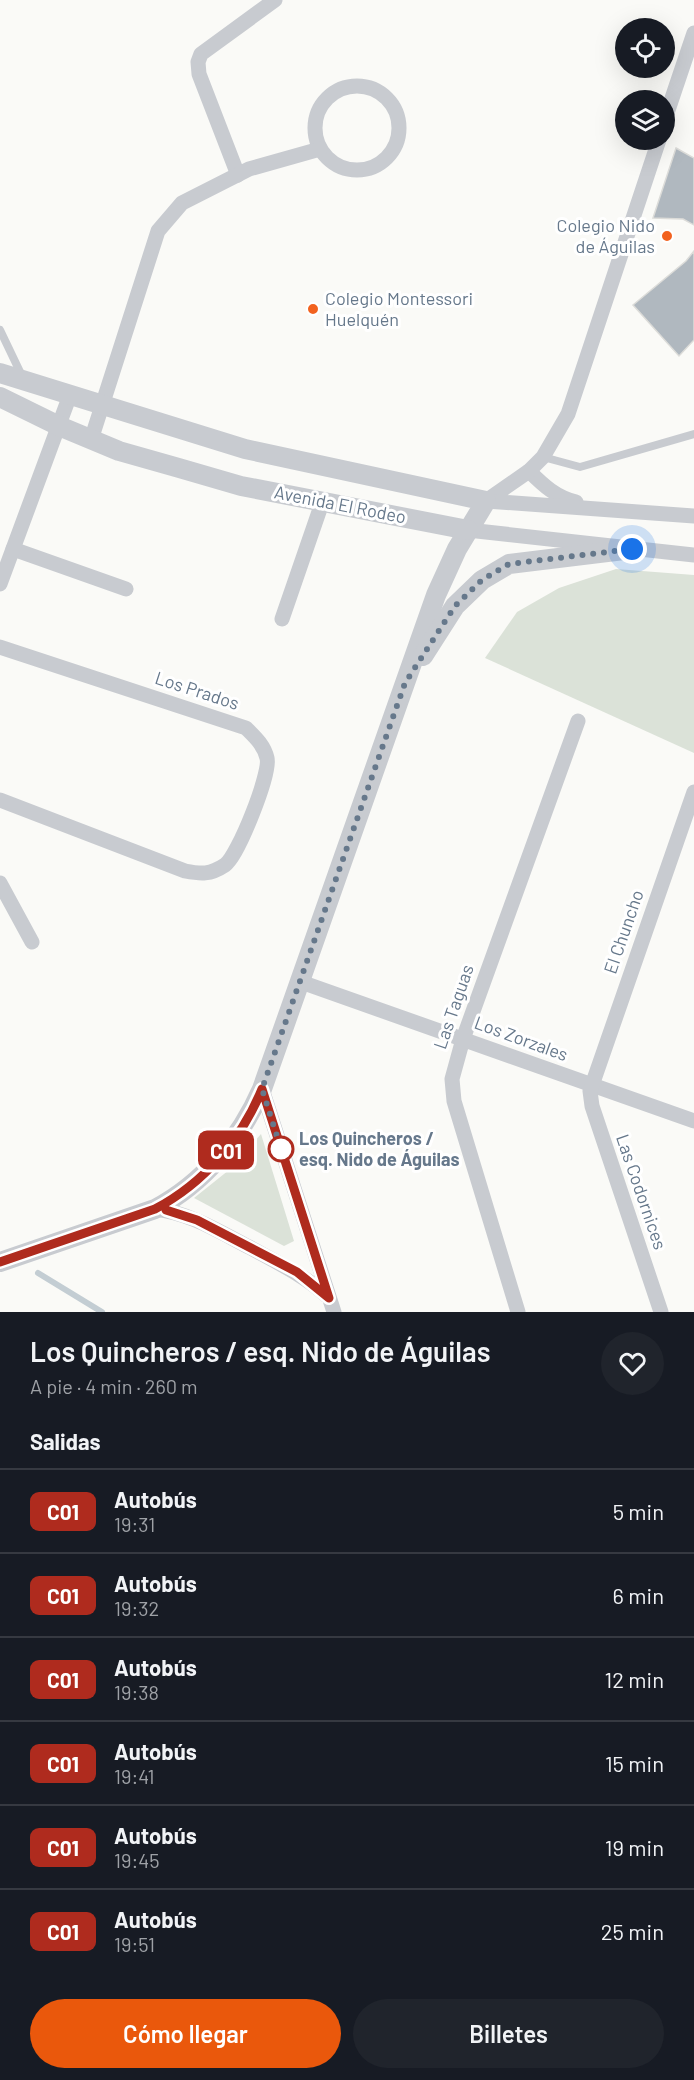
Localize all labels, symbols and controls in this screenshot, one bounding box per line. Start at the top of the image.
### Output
map controls [615,18,675,150]
button: locate [615,18,675,78]
button: layers [615,90,675,150]
place label: Colegio Nido de Águilas [557,214,655,257]
marker: Colegio Nido de Águilas [660,229,674,243]
place label: Colegio Montessori Huelquén [325,287,473,330]
marker: Colegio Montessori Huelquén [306,302,320,316]
street label: Avenida El Rodeo [272,480,408,528]
your location [617,534,647,564]
street label: Los Prados [153,666,242,714]
street label: El Chuncho [598,887,648,976]
street label: Las Taguas [428,961,478,1052]
street label: Los Zorzales [472,1011,571,1065]
place label: Los Quincheros / esq. Nido de Águilas [299,1127,459,1170]
line badge: C01 [192,1130,260,1170]
street label: Las Codornices [612,1131,672,1252]
marker: Los Quincheros / esq. Nido de Águilas [268,1136,294,1162]
text: C01 [210,1138,242,1163]
button: heart [601,1332,664,1395]
text: Los Quincheros / esq. Nido de Águilas [30,1334,490,1368]
text: A pie · 4 min · 260 m [30,1374,198,1398]
text: Salidas [30,1428,101,1454]
text: Autobús [114,1486,197,1512]
text: 5 min [613,1498,664,1524]
text: C01 [47,1499,79,1524]
text: 19:31 [114,1512,155,1536]
text: Autobús [114,1570,197,1596]
text: 6 min [613,1582,664,1608]
text: C01 [47,1583,79,1608]
text: 19:32 [114,1596,159,1620]
text: Autobús [114,1654,197,1680]
text: 12 min [604,1666,664,1692]
text: C01 [47,1667,79,1692]
text: 19:38 [114,1680,159,1704]
text: Autobús [114,1738,197,1764]
text: 15 min [605,1750,664,1776]
text: C01 [47,1751,79,1776]
text: 19:41 [114,1764,154,1788]
text: Autobús [114,1822,197,1848]
text: 19 min [605,1834,664,1860]
text: C01 [47,1835,79,1860]
text: 19:45 [114,1848,160,1872]
text: Autobús [114,1906,197,1932]
text: 25 min [601,1918,664,1944]
text: C01 [47,1919,79,1944]
text: 19:51 [114,1932,155,1956]
button: Cómo llegar [30,1999,341,2068]
button: Billetes [353,1999,664,2068]

